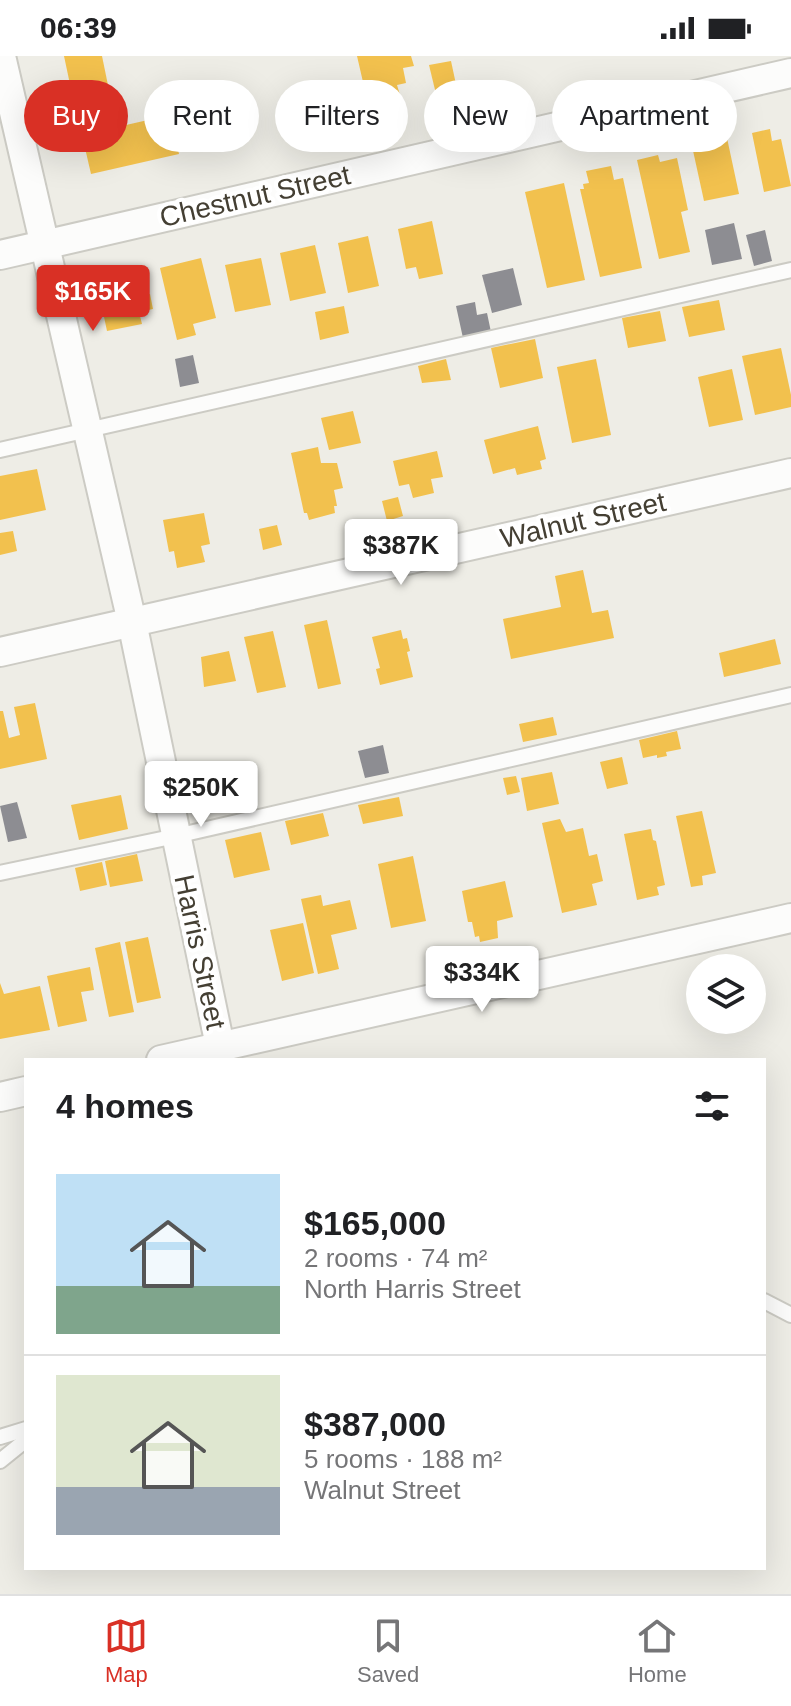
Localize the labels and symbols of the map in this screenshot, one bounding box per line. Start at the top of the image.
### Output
street label: Chestnut Street [157,159,353,233]
pin: $165K [37,265,149,333]
street label: Walnut Street [497,486,669,554]
pin: $387K [345,519,457,587]
pin: $250K [145,761,257,829]
street label: Harris Street [169,872,232,1032]
pin: $334K [426,946,538,1014]

